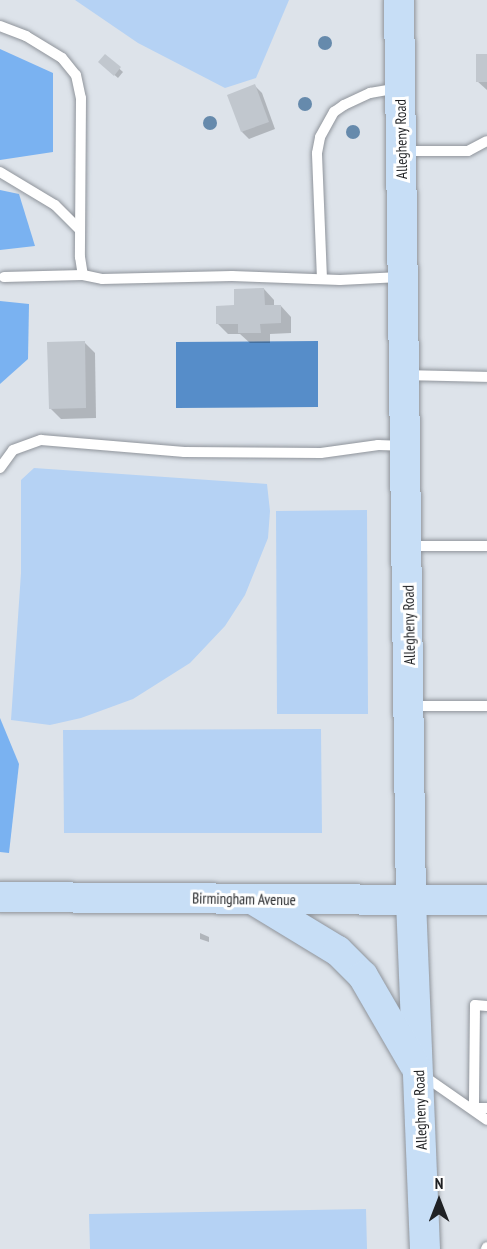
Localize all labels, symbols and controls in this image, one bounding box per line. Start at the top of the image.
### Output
street label: Allegheny Road [391,99,411,179]
street label: Allegheny Road [399,585,419,665]
street label: Birmingham Avenue [192,889,296,909]
street label: Allegheny Road [410,1069,430,1151]
north arrow [409,1171,469,1231]
text: N [435,1173,443,1193]

